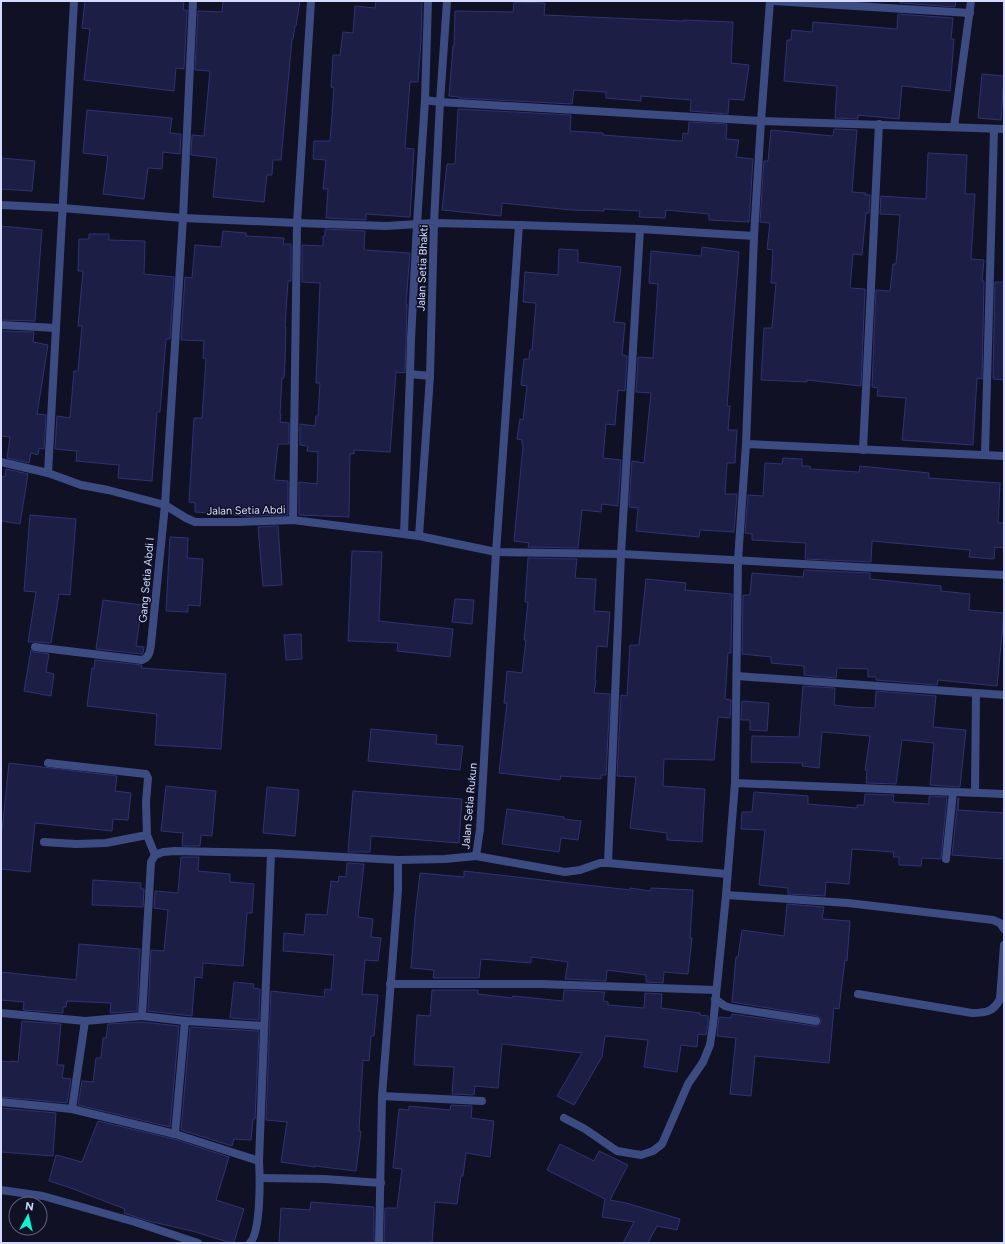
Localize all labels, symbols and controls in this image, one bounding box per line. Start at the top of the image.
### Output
street label: Jalan Setia Bhakti [414,225,431,311]
street label: Jalan Setia Abdi [206,503,286,518]
street label: Gang Setia Abdi I [136,537,157,623]
street label: Jalan Setia Rukun [459,762,480,850]
north arrow [8,1196,48,1236]
text: N [24,1200,34,1214]

